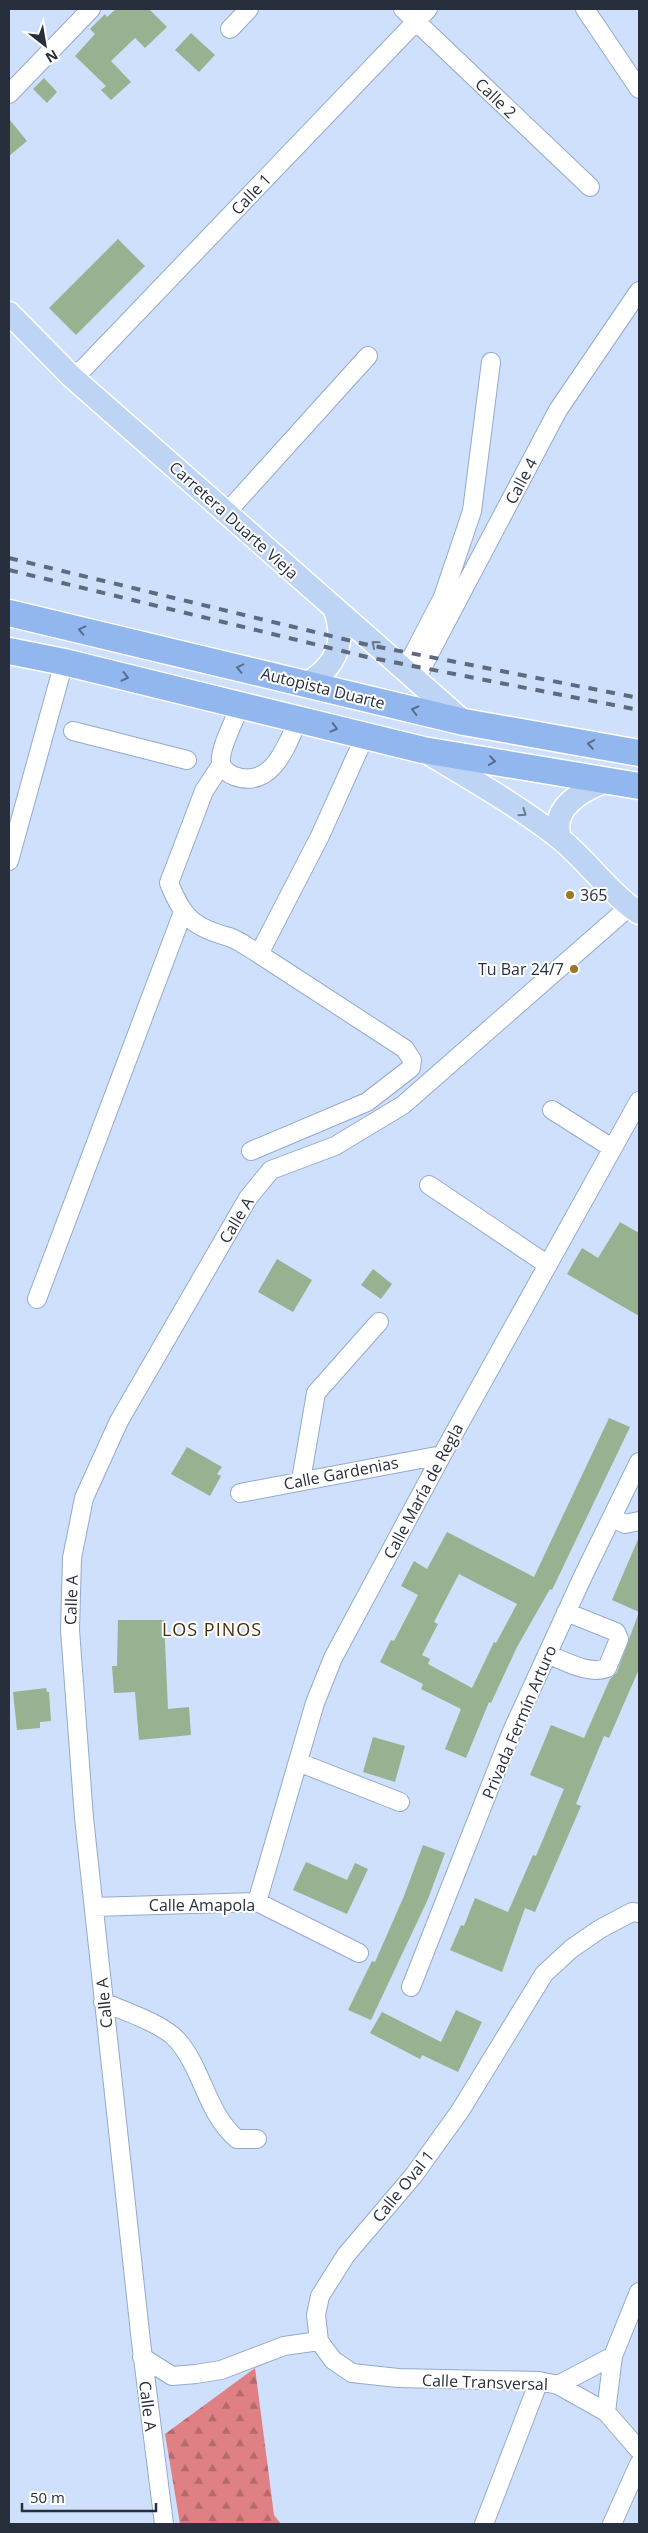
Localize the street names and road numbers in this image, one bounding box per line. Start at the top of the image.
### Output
street label: Calle 2 [471,73,521,123]
street label: Calle 1 [226,169,276,219]
street label: Calle 4 [500,454,542,508]
street label: Carretera Duarte Vieja [165,456,303,584]
street label: Autopista Duarte [259,662,387,714]
street label: Calle A [214,1192,259,1247]
street label: Calle María de Regla [378,1419,468,1563]
street label: Calle Gardenias [282,1451,400,1495]
street label: Calle A [59,1574,83,1626]
street label: Privada Fermín Arturo [477,1642,561,1802]
street label: Calle Amapola [149,1894,255,1916]
street label: Calle A [90,1976,118,2029]
street label: Calle Oval 1 [367,2145,439,2227]
street label: Calle Transversal [422,2369,548,2395]
street label: Calle A [134,2380,162,2433]

